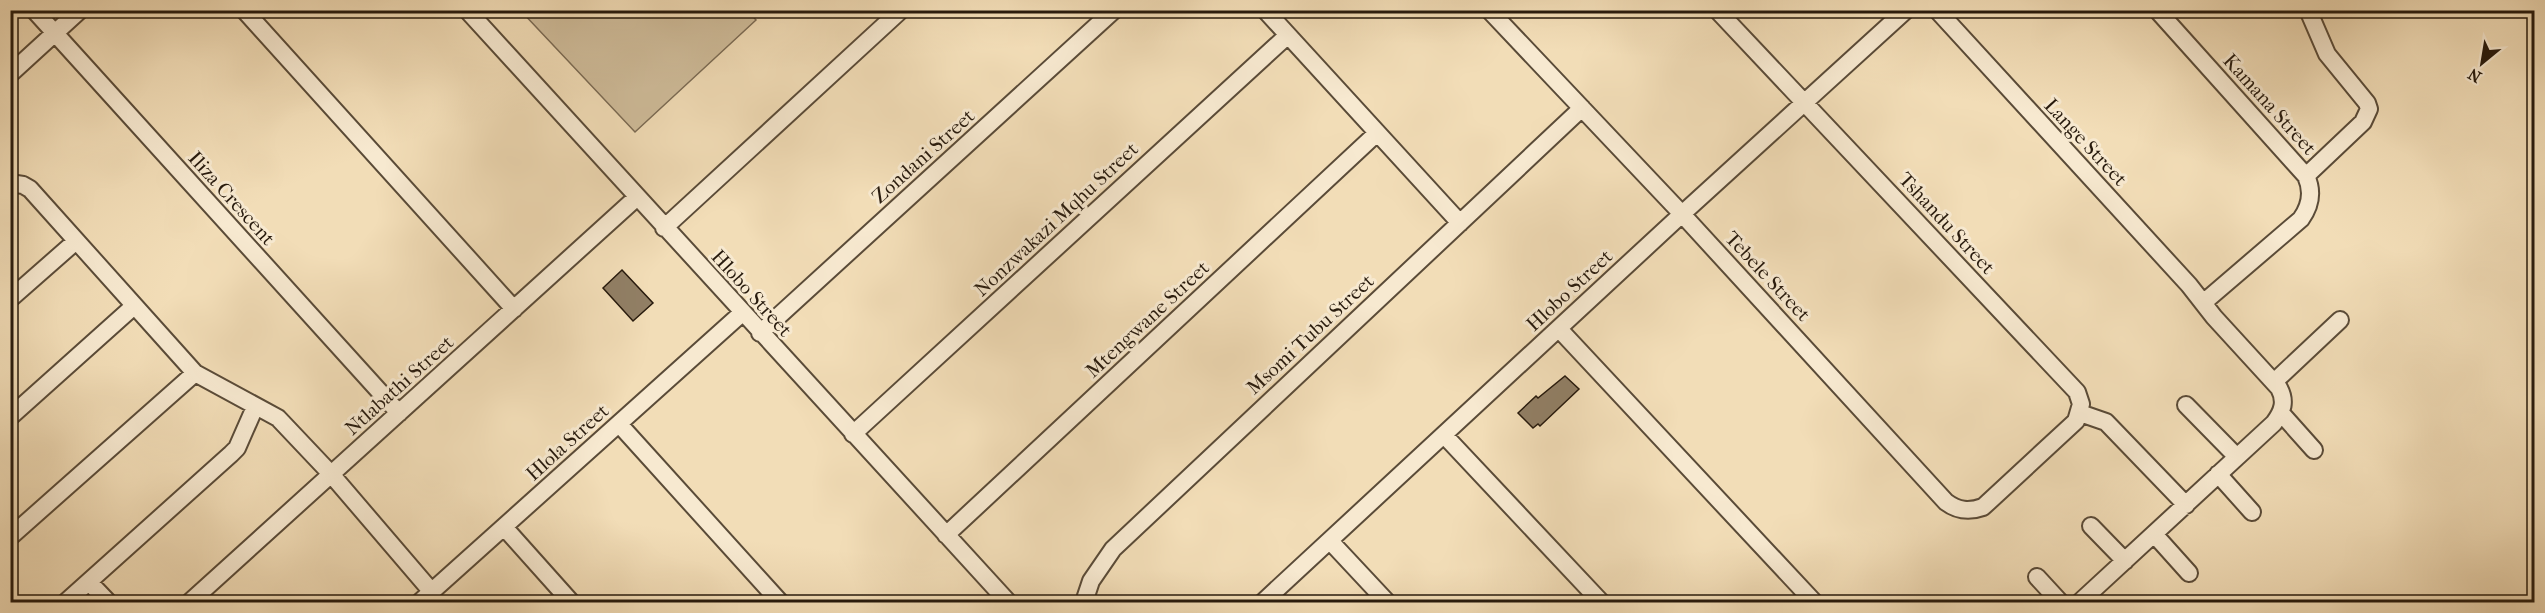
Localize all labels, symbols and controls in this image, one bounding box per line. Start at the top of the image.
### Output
north arrow [2452,33,2512,93]
street label: Kamana Street [2218,49,2321,160]
text: N [2464,64,2485,87]
street label: Lange Street [2040,94,2132,191]
street label: Zondani Street [867,104,979,208]
street label: Nonzwakazi Mqhu Street [970,138,1143,301]
street label: Iliza Crescent [184,147,280,250]
street label: Tshandu Street [1894,168,2000,279]
street label: Tebele Street [1720,227,1815,326]
street label: Hlobo Street [707,245,797,342]
street label: Hlobo Street [1522,245,1617,336]
street label: Mtengwane Street [1081,256,1214,382]
street label: Msomi Tubu Street [1242,270,1379,399]
street label: Ntlabathi Street [340,331,458,440]
street label: Hlola Street [521,399,613,485]

